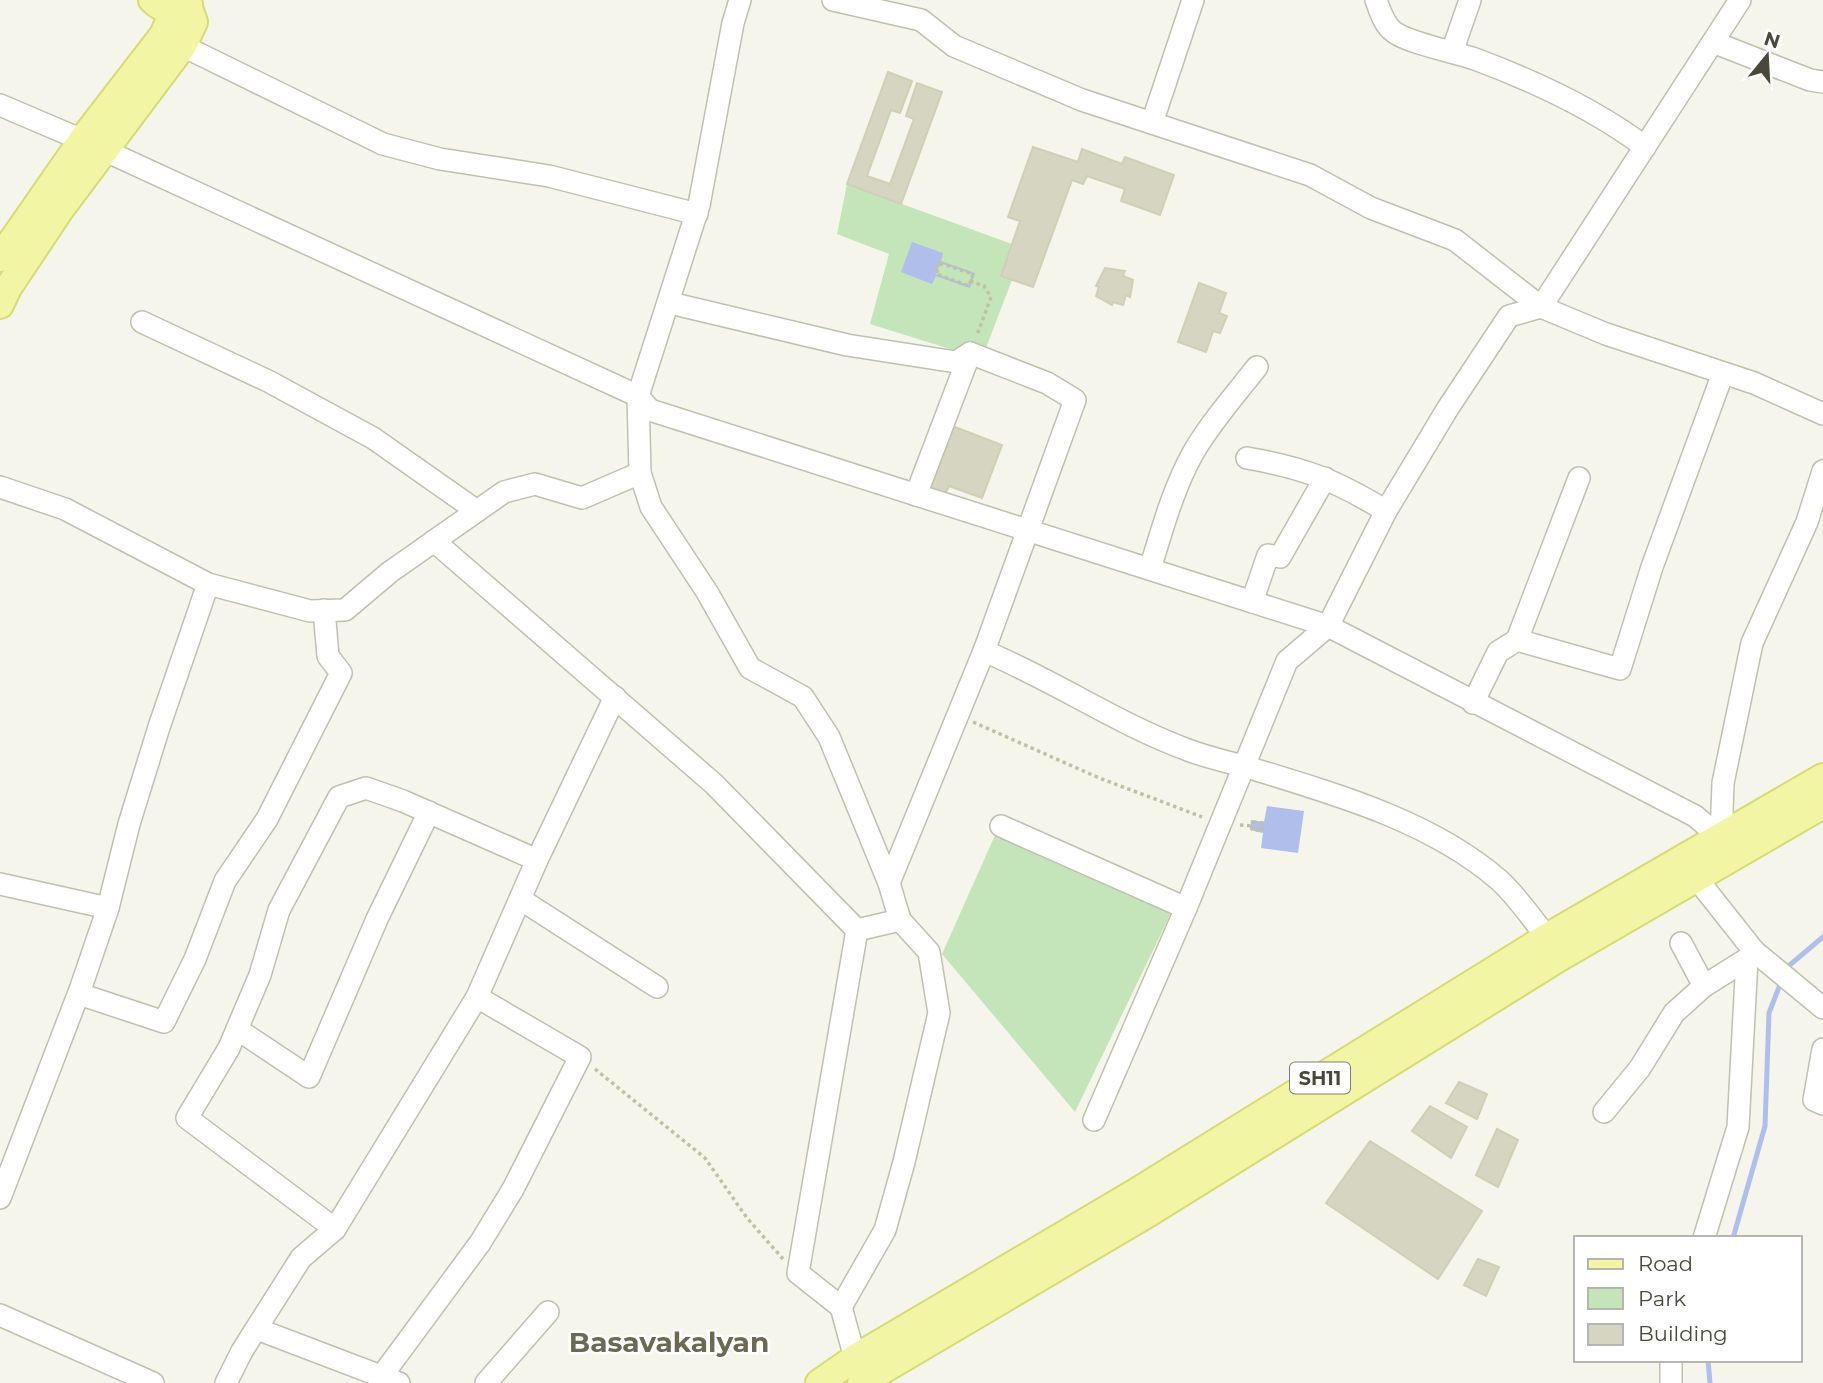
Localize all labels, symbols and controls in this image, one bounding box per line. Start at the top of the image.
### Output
north arrow [1732,21,1802,91]
text: N [1761,27,1783,54]
road number: SH11 [1290,1062,1350,1094]
legend [1574,1236,1802,1362]
text: Road [1638,1251,1693,1276]
text: Park [1638,1286,1686,1311]
text: Building [1638,1321,1728,1346]
district label: Basavakalyan [569,1325,769,1359]

